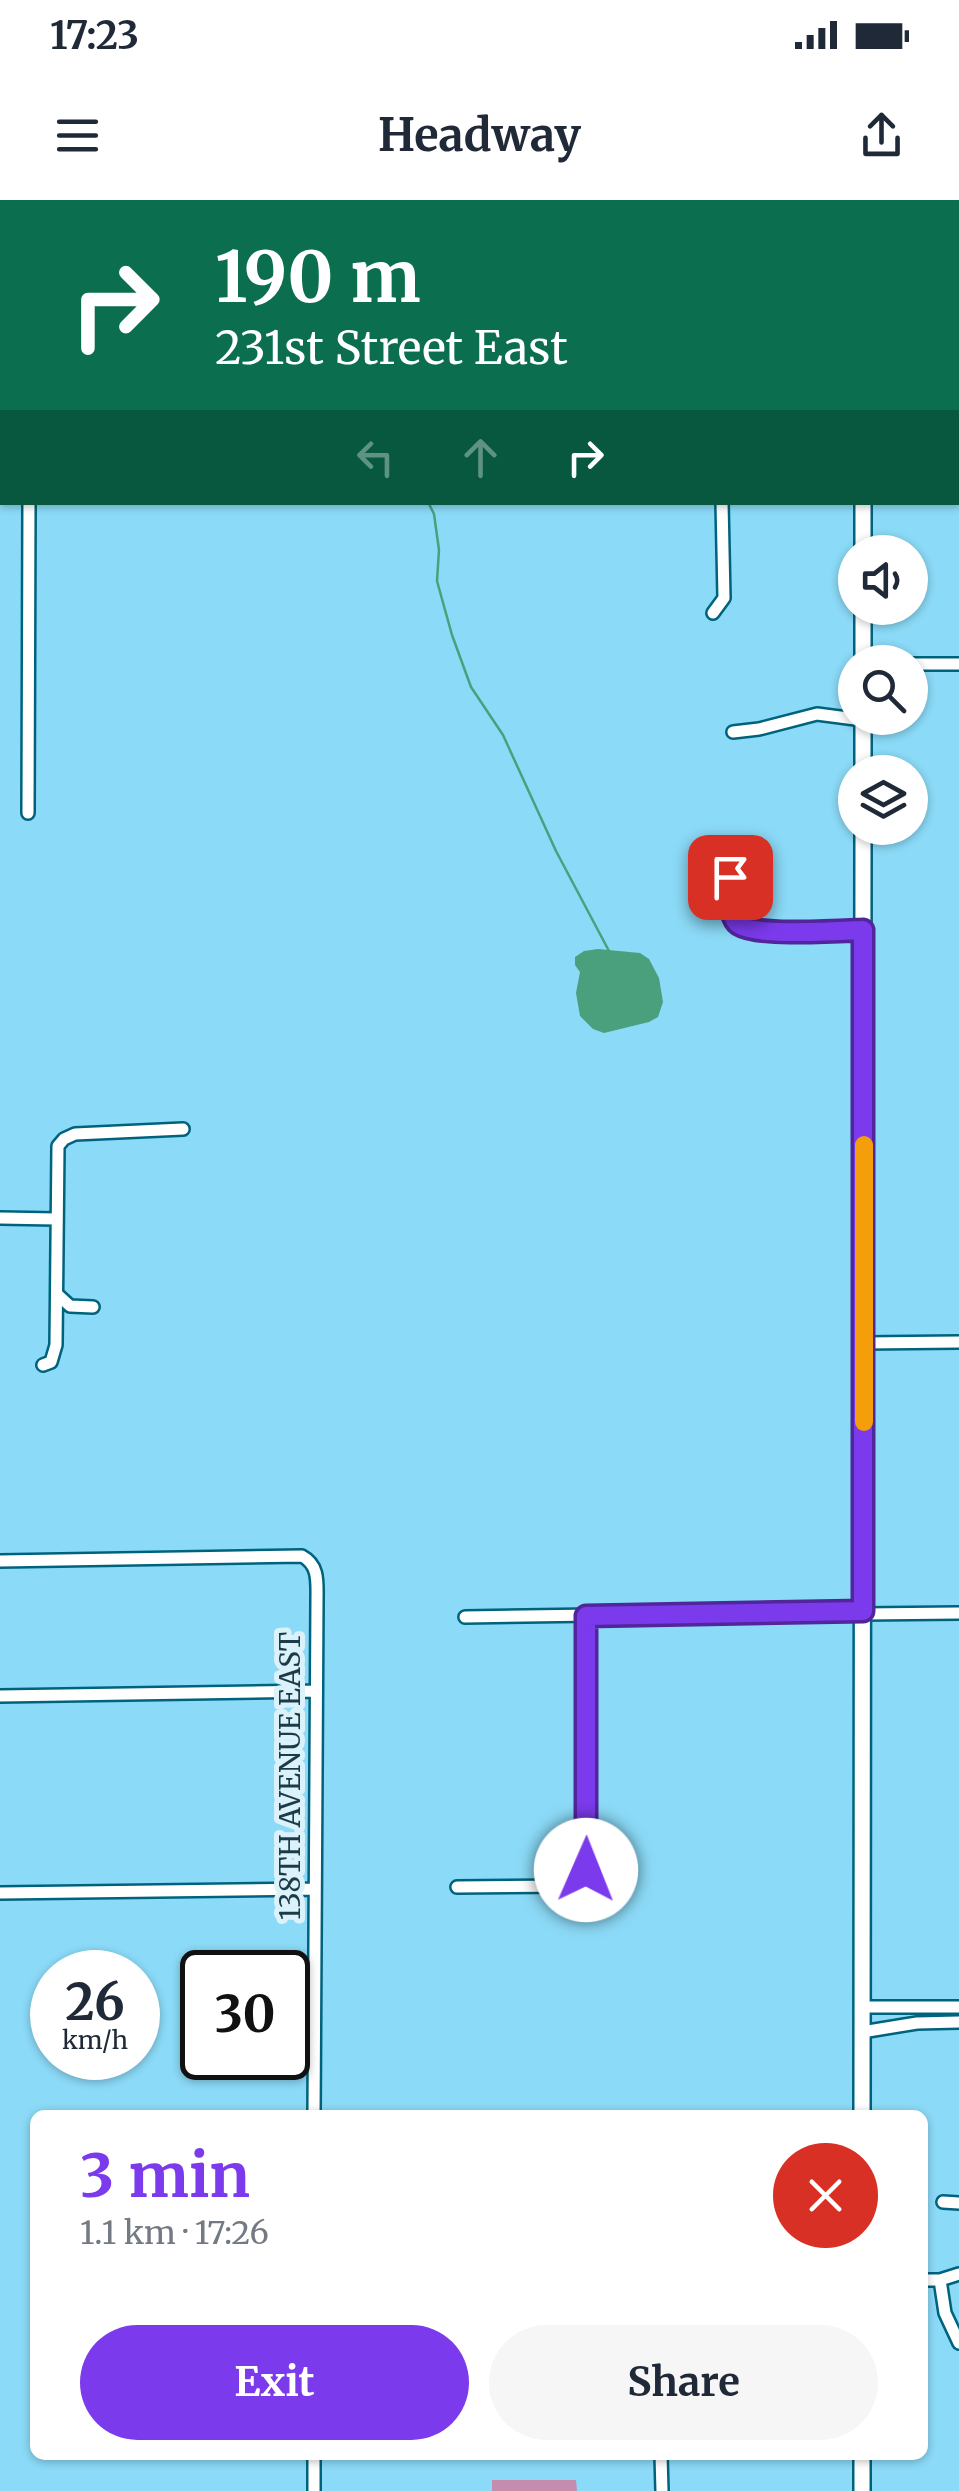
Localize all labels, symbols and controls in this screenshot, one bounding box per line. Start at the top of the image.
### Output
text: 17:23 [50,12,139,59]
text: Headway [378,107,581,163]
icon: menu [50,108,105,163]
icon: share [854,108,909,163]
text: 190 m [215,233,421,321]
icon: right [50,240,180,370]
text: 231st Street East [215,320,568,376]
icon: left [348,430,403,485]
icon: ahead [453,430,508,485]
icon: right [558,430,613,485]
map controls [838,535,928,845]
button: sound [838,535,928,625]
button: search [838,645,928,735]
button: layers [838,755,928,845]
pin [688,835,773,920]
icon: arrive [703,850,758,905]
street label: 138TH AVENUE EAST [272,1632,308,1920]
position arrow [534,1818,638,1922]
speed limit sign: 30 [180,1950,310,2080]
text: 26 [65,1971,125,2034]
text: km/h [62,2024,128,2056]
text: 3 min [80,2138,250,2213]
button: close [773,2143,878,2248]
text: 1.1 km · 17:26 [80,2213,269,2253]
button: Exit [80,2325,469,2440]
button: Share [489,2325,878,2440]

